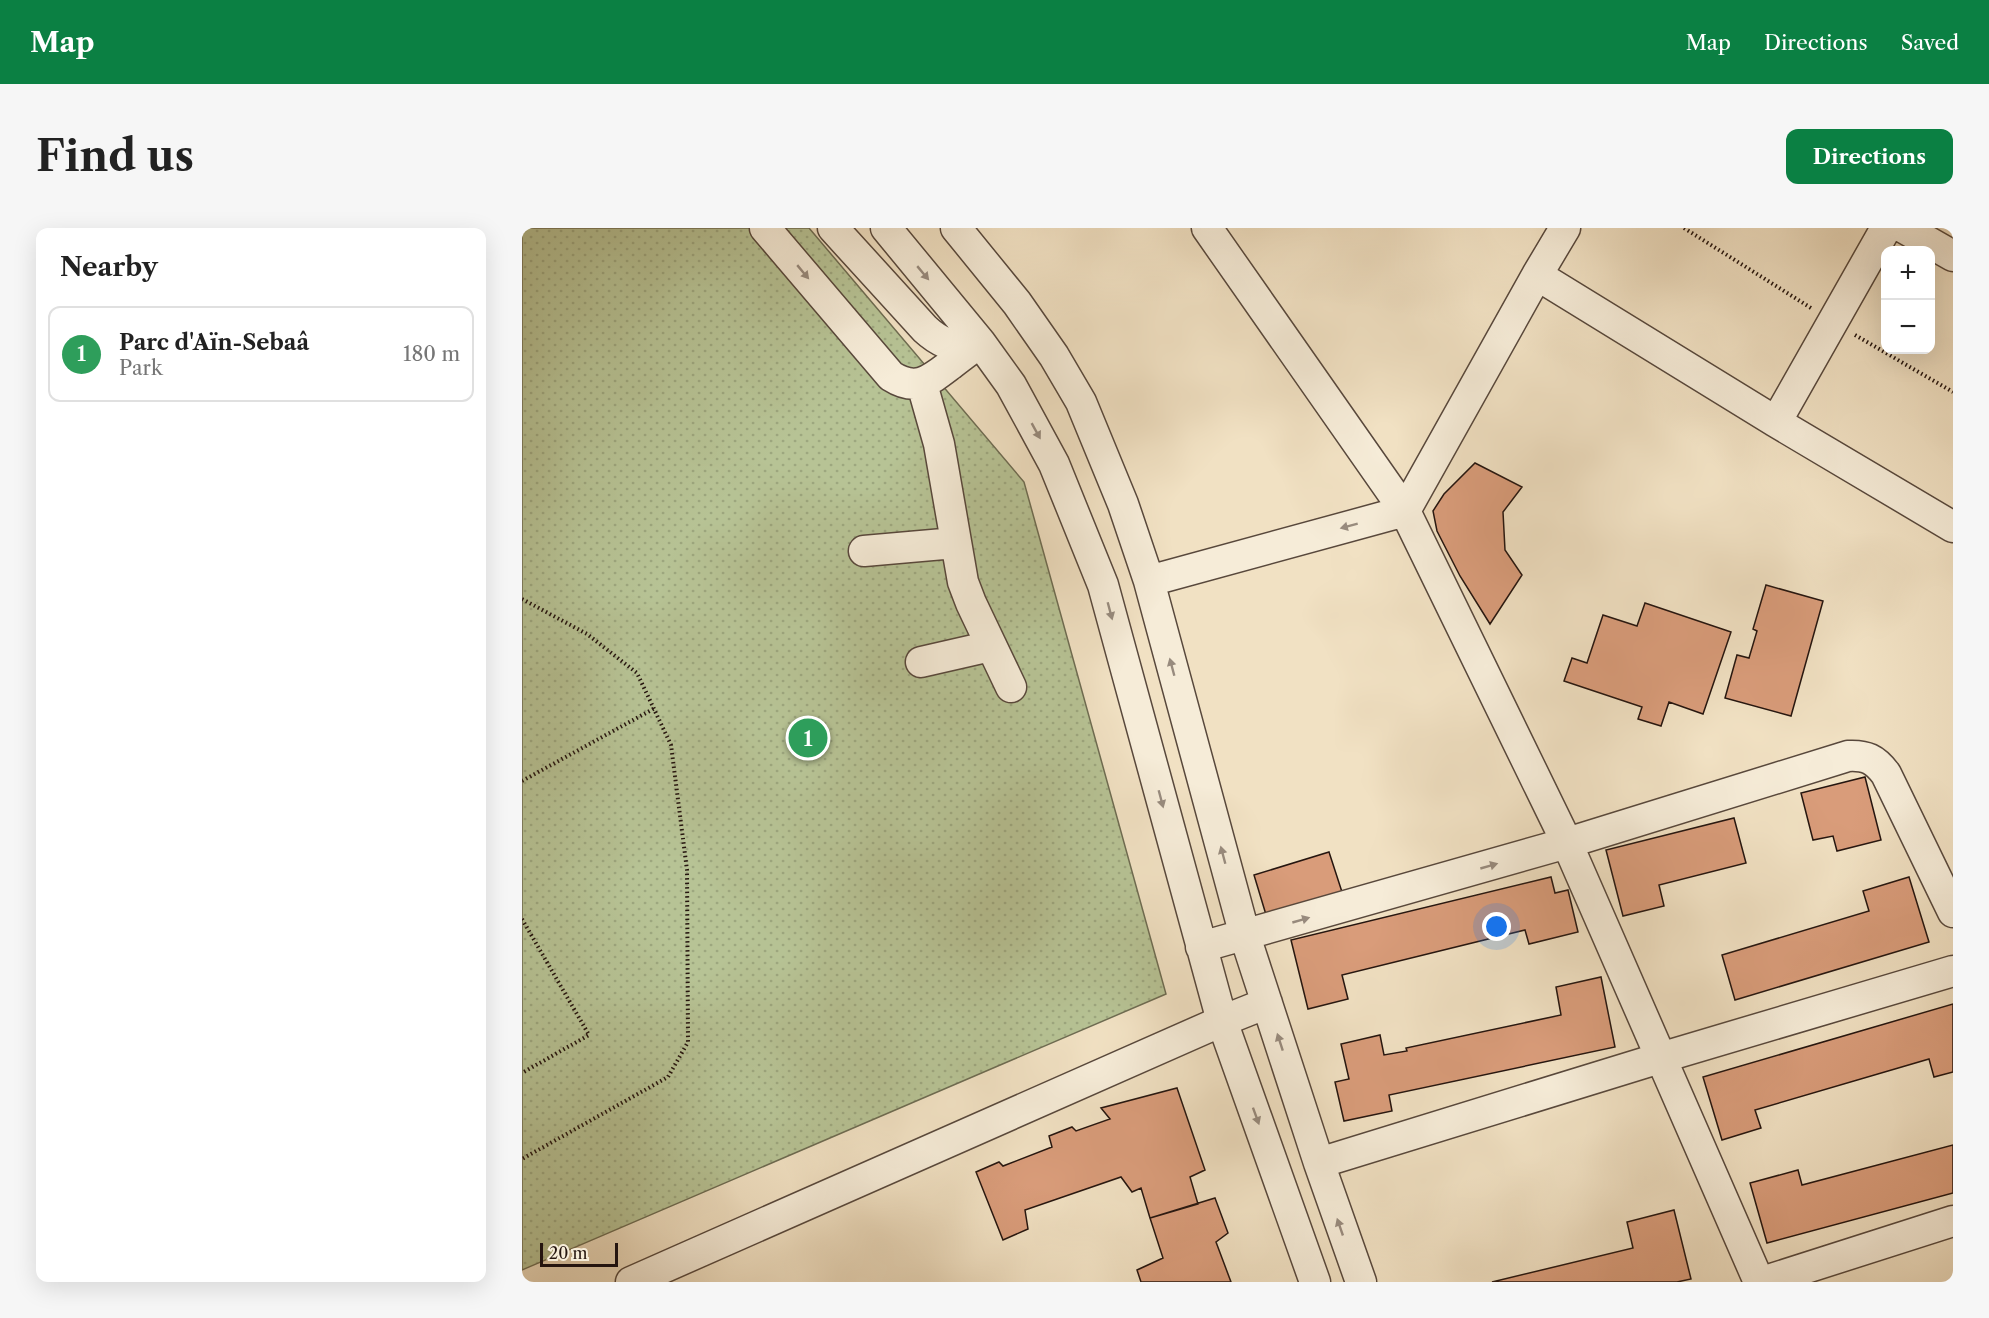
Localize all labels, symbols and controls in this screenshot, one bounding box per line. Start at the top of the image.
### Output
text: Map [30,25,94,59]
text: Map [1686,30,1731,55]
text: Directions [1764,30,1868,55]
text: Saved [1901,30,1959,55]
button: Directions [1786,129,1953,184]
text: Find us [36,130,194,182]
map controls [1881,246,1935,354]
button: + [1881,246,1935,300]
text: Nearby [60,251,158,283]
one-way arrow [796,265,810,280]
one-way arrow [916,265,929,280]
button: − [1881,300,1935,354]
text: Parc d'Aïn-Sebaâ [119,329,309,356]
text: 1 [77,342,86,366]
text: 180 m [403,342,460,366]
text: Park [119,356,162,380]
one-way arrow [1031,423,1041,440]
one-way arrow [1340,522,1358,532]
one-way arrow [1106,602,1116,620]
one-way arrow [1167,658,1176,676]
pin: 1 [788,716,828,760]
one-way arrow [1157,790,1167,809]
one-way arrow [1218,846,1227,864]
one-way arrow [1480,861,1498,870]
your location [1482,912,1511,941]
one-way arrow [1292,915,1310,924]
one-way arrow [1274,1033,1284,1051]
one-way arrow [1251,1107,1261,1125]
one-way arrow [1335,1218,1345,1236]
scale bar [540,1240,618,1268]
text: 20 m [549,1243,588,1263]

